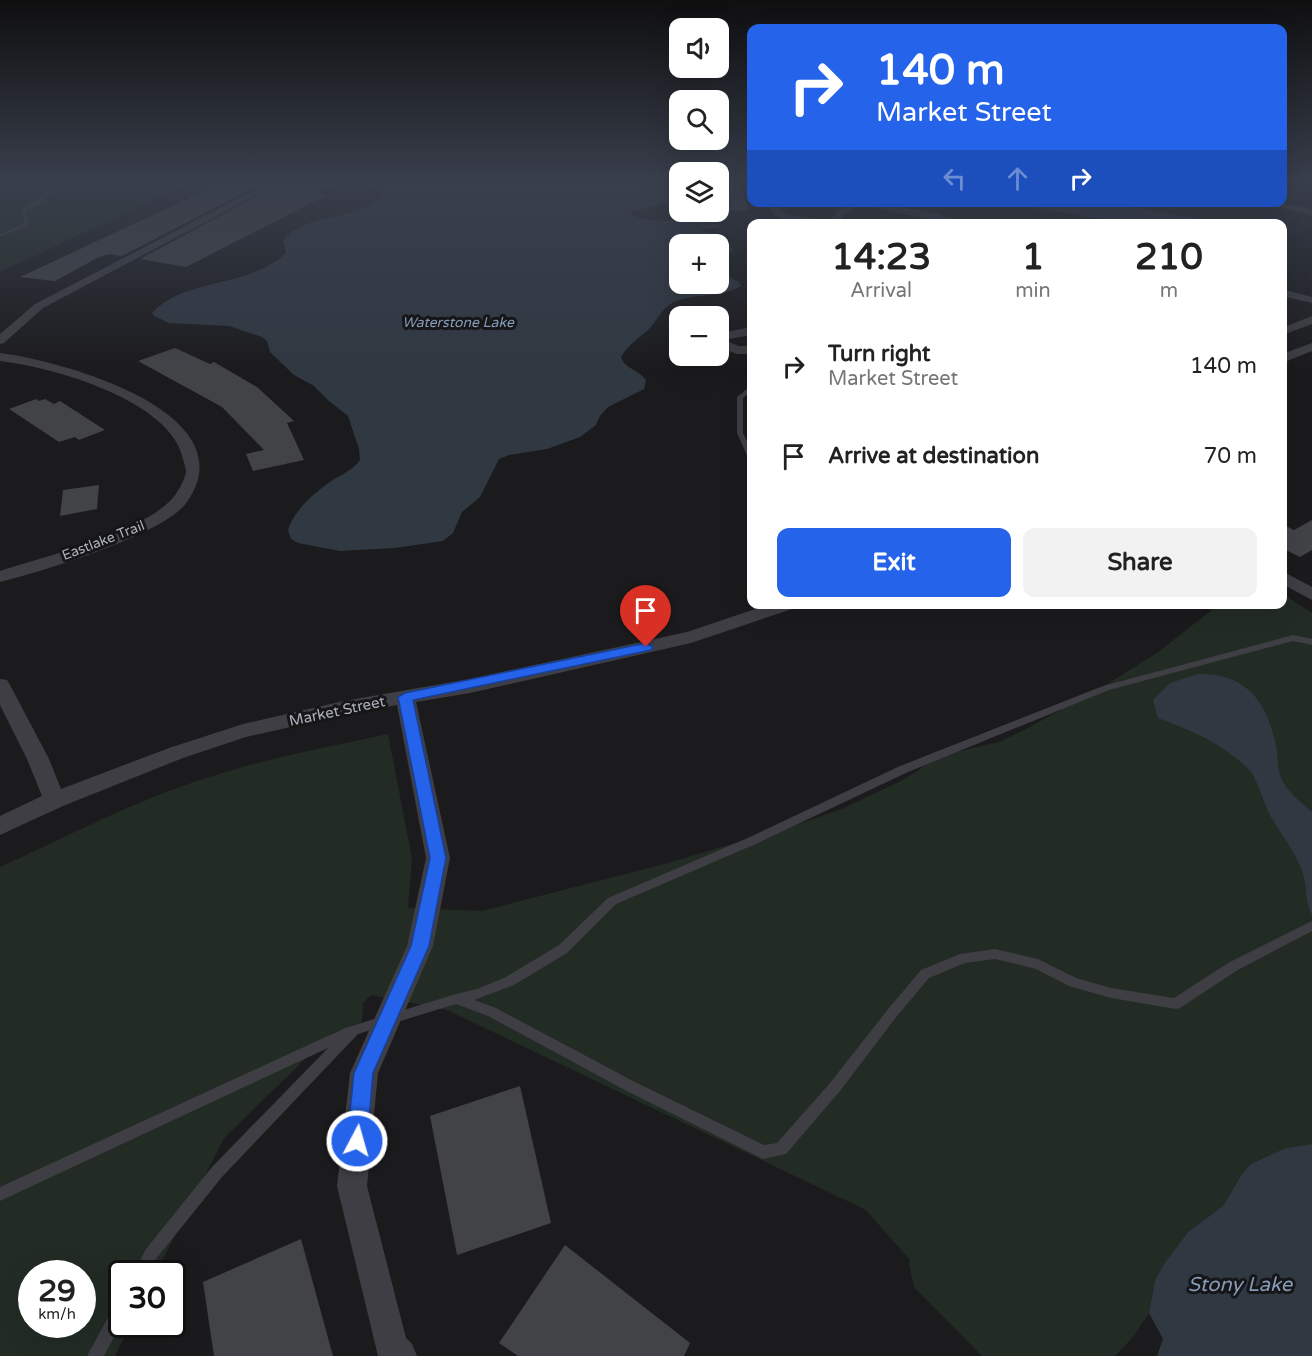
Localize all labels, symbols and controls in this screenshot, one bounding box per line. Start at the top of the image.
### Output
map controls [669,18,729,366]
button: sound [669,18,729,78]
text: 140 m [876,45,1005,96]
icon: right [777,48,855,126]
button: search [669,90,729,150]
text: Market Street [876,96,1052,129]
button: layers [669,162,729,222]
icon: left [938,162,971,195]
icon: ahead [1001,162,1034,195]
icon: right [1064,162,1097,195]
button: + [669,234,729,294]
text: 14:23 [831,236,931,279]
text: 1 [1022,236,1044,279]
text: 210 [1135,236,1203,279]
text: Arrival [850,279,912,303]
text: min [1015,279,1051,303]
text: m [1160,279,1178,303]
button: − [669,306,729,366]
water label: Waterstone Lake [402,314,515,331]
text: Turn right [828,341,930,367]
icon: right [777,350,810,383]
text: 140 m [1190,353,1257,379]
text: Market Street [828,367,958,391]
icon: arrive [777,440,810,473]
text: Arrive at destination [828,443,1039,469]
text: 70 m [1203,443,1257,469]
street label: Eastlake Trail [60,517,147,564]
button: Exit [777,528,1011,597]
button: Share [1023,528,1257,597]
pin [620,585,671,647]
icon: arrive [629,594,662,627]
street label: Market Street [287,692,387,730]
position arrow [325,1109,389,1173]
speed limit sign: 30 [108,1260,186,1338]
text: 29 [38,1273,76,1310]
water label: Stony Lake [1188,1273,1294,1297]
text: km/h [38,1305,76,1323]

